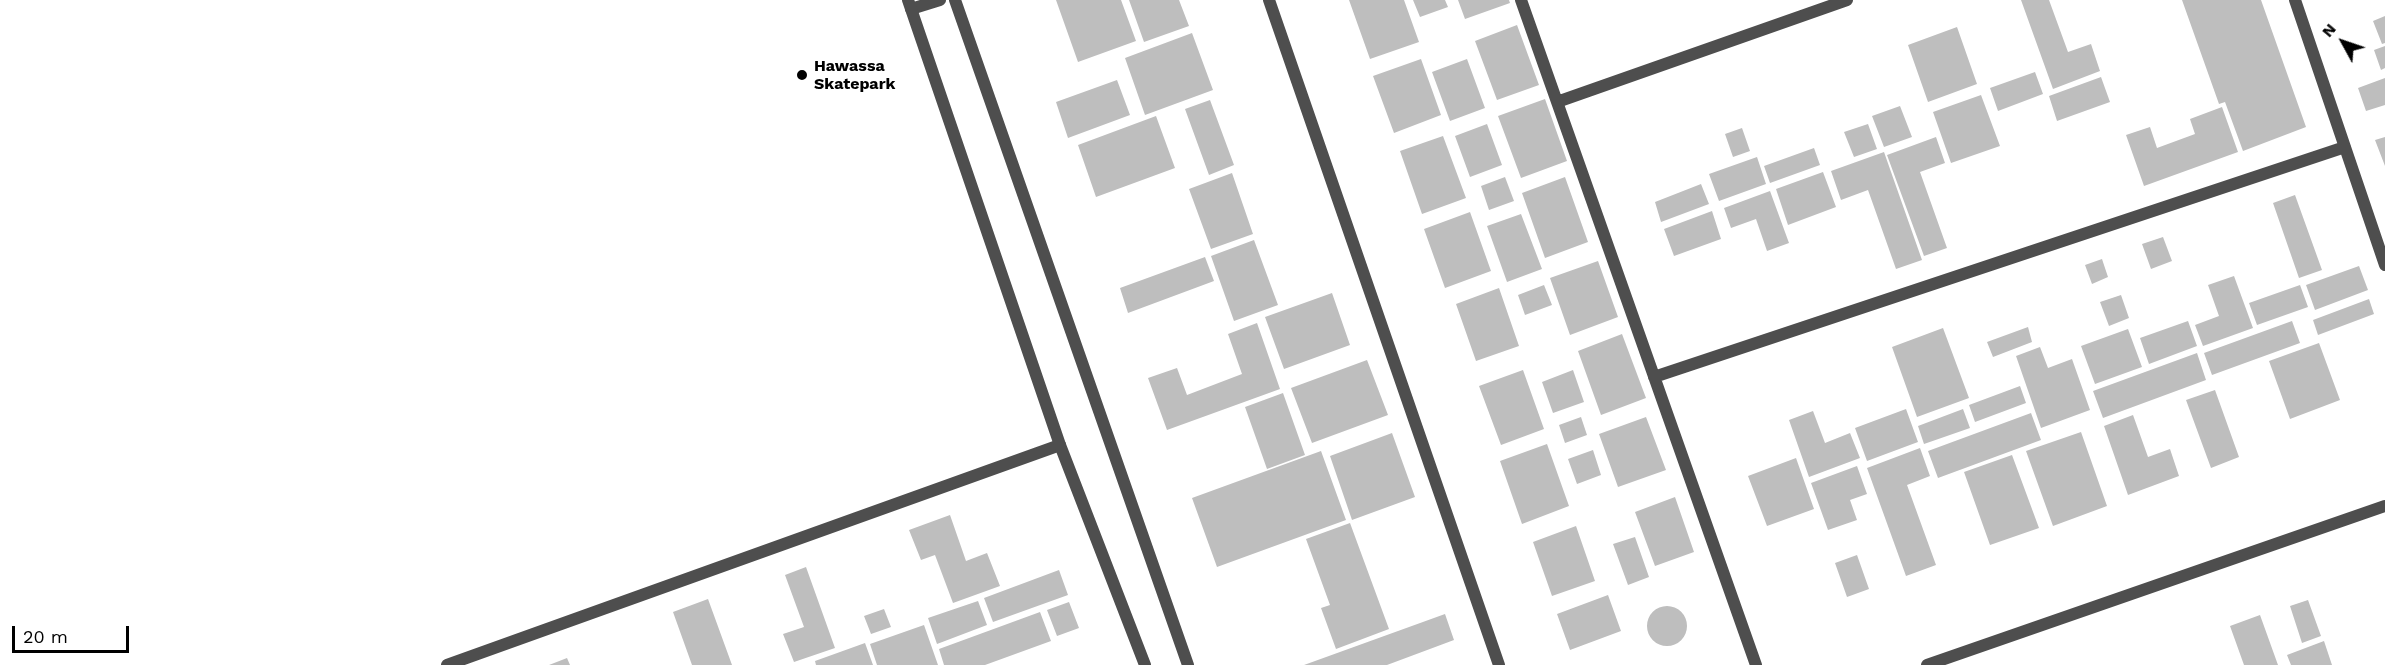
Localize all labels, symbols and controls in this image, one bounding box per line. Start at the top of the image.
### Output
north arrow [2313,12,2373,72]
text: N [2318,19,2340,41]
place label: Hawassa Skatepark [814,56,895,94]
marker: Hawassa Skatepark [795,68,809,82]
scale bar [15,614,132,652]
text: 20 m [23,626,68,647]

